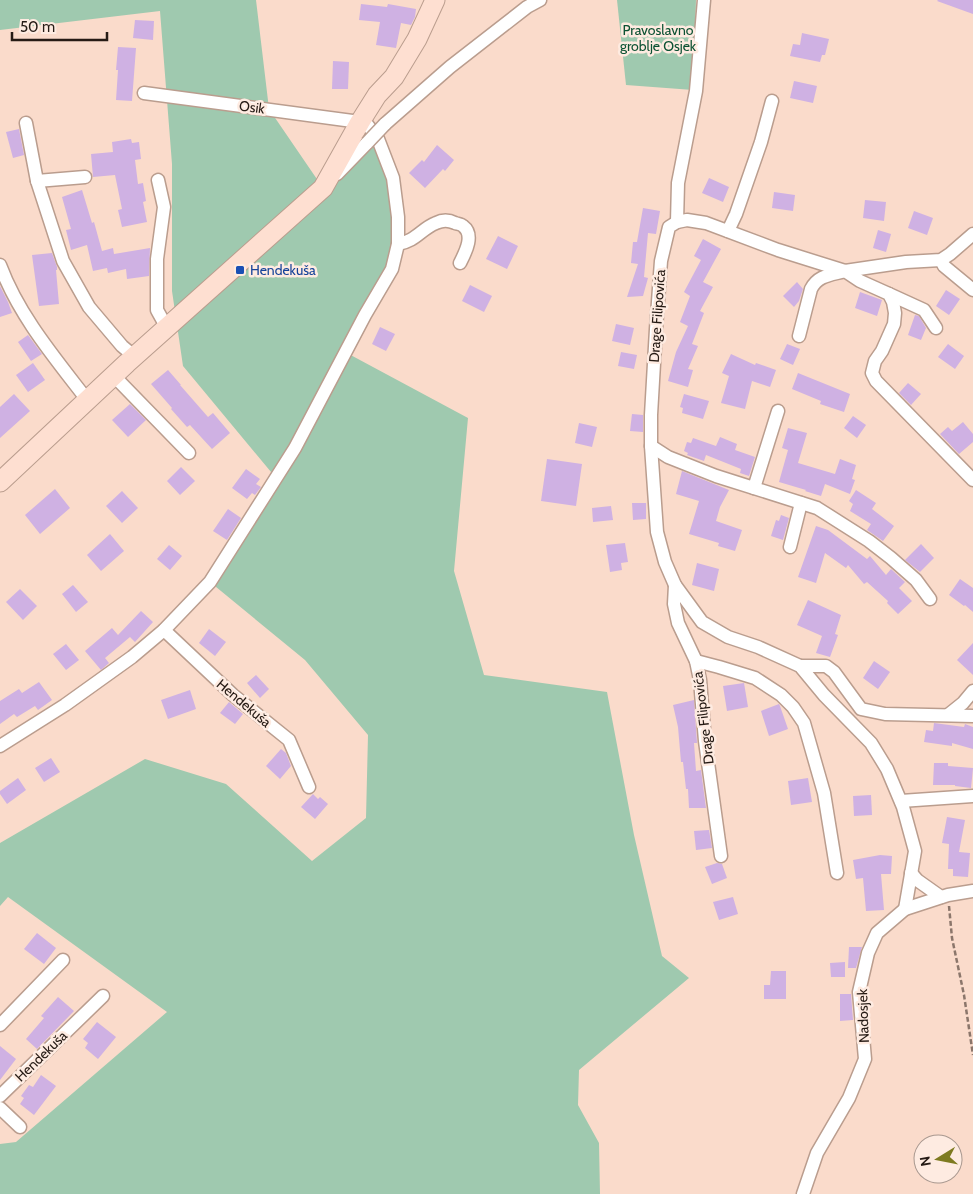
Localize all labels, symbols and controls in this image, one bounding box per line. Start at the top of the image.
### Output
scale bar [12,10,108,42]
text: 50 m [20,18,55,36]
park label: Pravoslavno groblje Osjek [620,21,697,55]
street label: Osik [238,96,267,118]
place label: Hendekuša [250,261,316,279]
marker: Hendekuša [234,264,246,276]
street label: Drage Filipovića [645,269,669,363]
street label: Drage Filipovića [688,670,718,765]
street label: Hendekuša [213,675,275,731]
street label: Nadosjek [853,988,873,1043]
street label: Hendekuša [11,1026,71,1085]
north arrow [913,1134,963,1184]
text: N [915,1155,935,1168]

